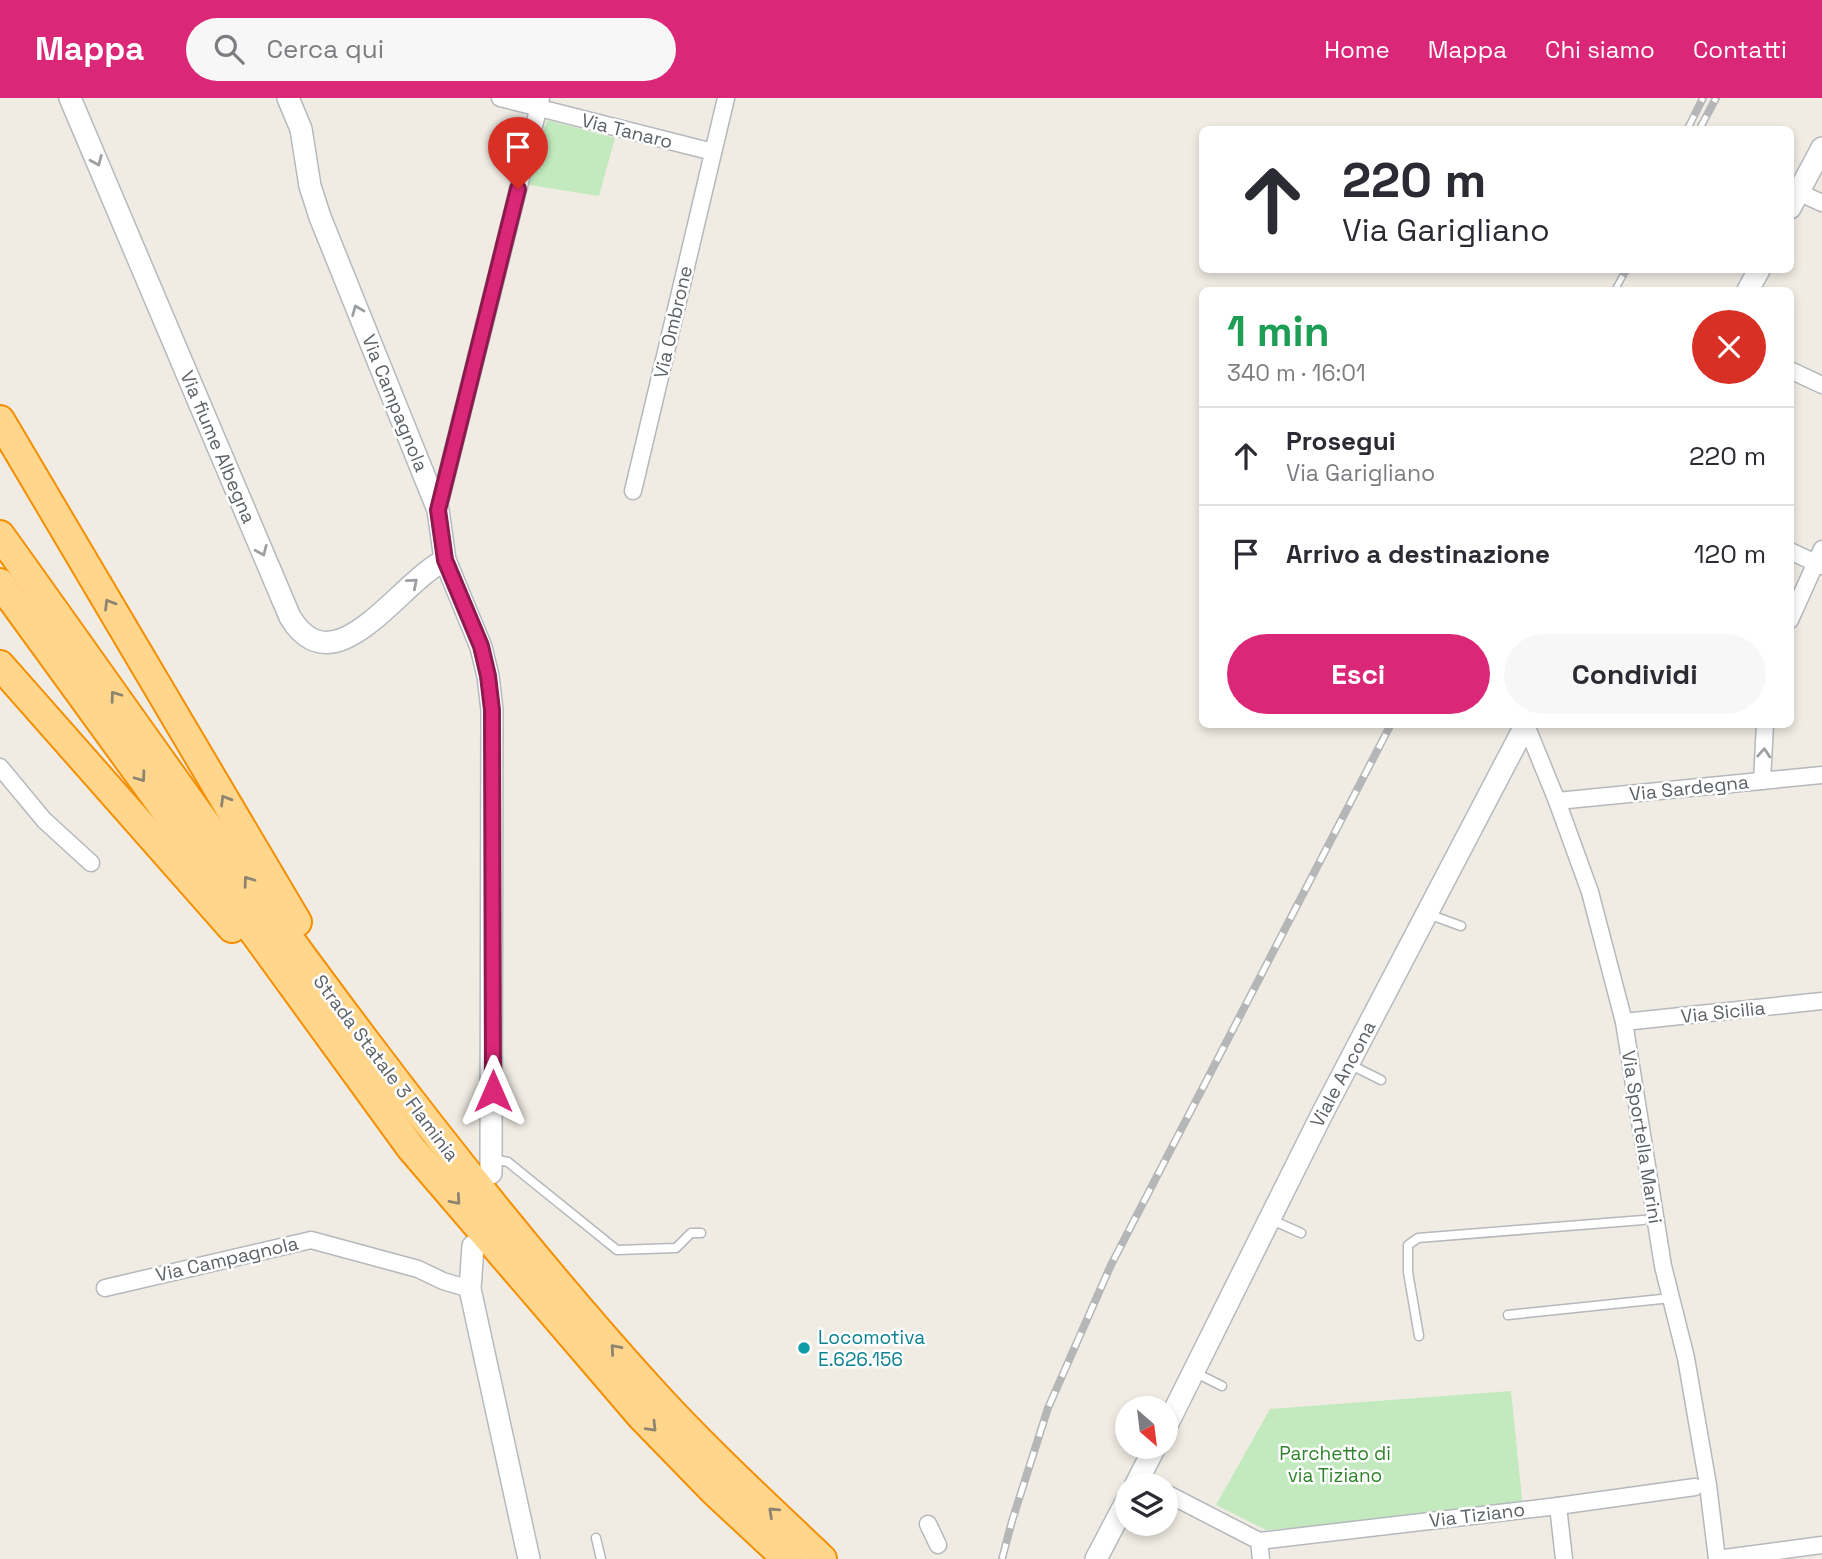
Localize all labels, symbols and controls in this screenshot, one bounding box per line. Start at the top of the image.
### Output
search box [186,18,676,81]
text: Mappa [35,28,144,70]
icon: search [210,30,248,68]
text: Cerca qui [266,32,384,66]
text: Home [1324,34,1390,65]
text: Mappa [1428,34,1507,65]
text: Chi siamo [1545,34,1655,65]
text: Contatti [1693,34,1787,65]
street label: Via Tanaro [579,108,675,154]
pin [488,117,548,189]
icon: arrive [499,128,537,166]
text: 220 m [1342,149,1486,211]
one-way arrow [89,154,103,166]
icon: ahead [1227,154,1318,245]
text: Via Garigliano [1342,210,1550,250]
street label: Via Ombrone [648,263,698,381]
one-way arrow [352,305,366,317]
text: 1 min [1227,305,1330,358]
button: close [1692,310,1766,384]
street label: Via Campagnola [356,331,434,475]
text: 340 m · 16:01 [1227,358,1366,388]
street label: Via fiume Albegna [175,367,261,527]
text: Prosegui [1286,424,1396,458]
icon: ahead [1227,437,1265,475]
text: 220 m [1689,439,1766,473]
text: Via Garigliano [1286,458,1435,488]
icon: arrive [1227,535,1265,573]
text: Arrivo a destinazione [1286,537,1550,571]
text: 120 m [1694,537,1766,571]
one-way arrow [254,543,268,556]
one-way arrow [405,579,418,591]
one-way arrow [104,598,117,611]
button: Esci [1227,634,1490,714]
button: Condividi [1504,634,1766,714]
one-way arrow [111,691,123,704]
one-way arrow [1756,747,1771,758]
one-way arrow [133,769,146,782]
street label: Via Sardegna [1628,769,1750,807]
one-way arrow [220,794,233,807]
one-way arrow [243,876,256,889]
street label: Strada Statale 3 Flaminia [308,970,464,1166]
street label: Via Sicilia [1680,995,1767,1029]
street label: Viale Ancona [1304,1016,1382,1132]
street label: Via Sportella Marini [1616,1048,1668,1226]
position arrow [456,1054,530,1128]
one-way arrow [448,1191,460,1204]
street label: Via Campagnola [153,1230,301,1288]
place label: Locomotiva E.626.156 [818,1325,925,1372]
marker: Locomotiva E.626.156 [796,1340,812,1356]
one-way arrow [611,1344,623,1357]
north arrow [1115,1396,1178,1460]
map controls [1115,1396,1178,1536]
one-way arrow [644,1419,657,1432]
park label: Parchetto di via Tiziano [1279,1441,1391,1488]
button: layers [1115,1473,1178,1536]
street label: Via Tiziano [1428,1497,1526,1533]
one-way arrow [768,1508,781,1521]

